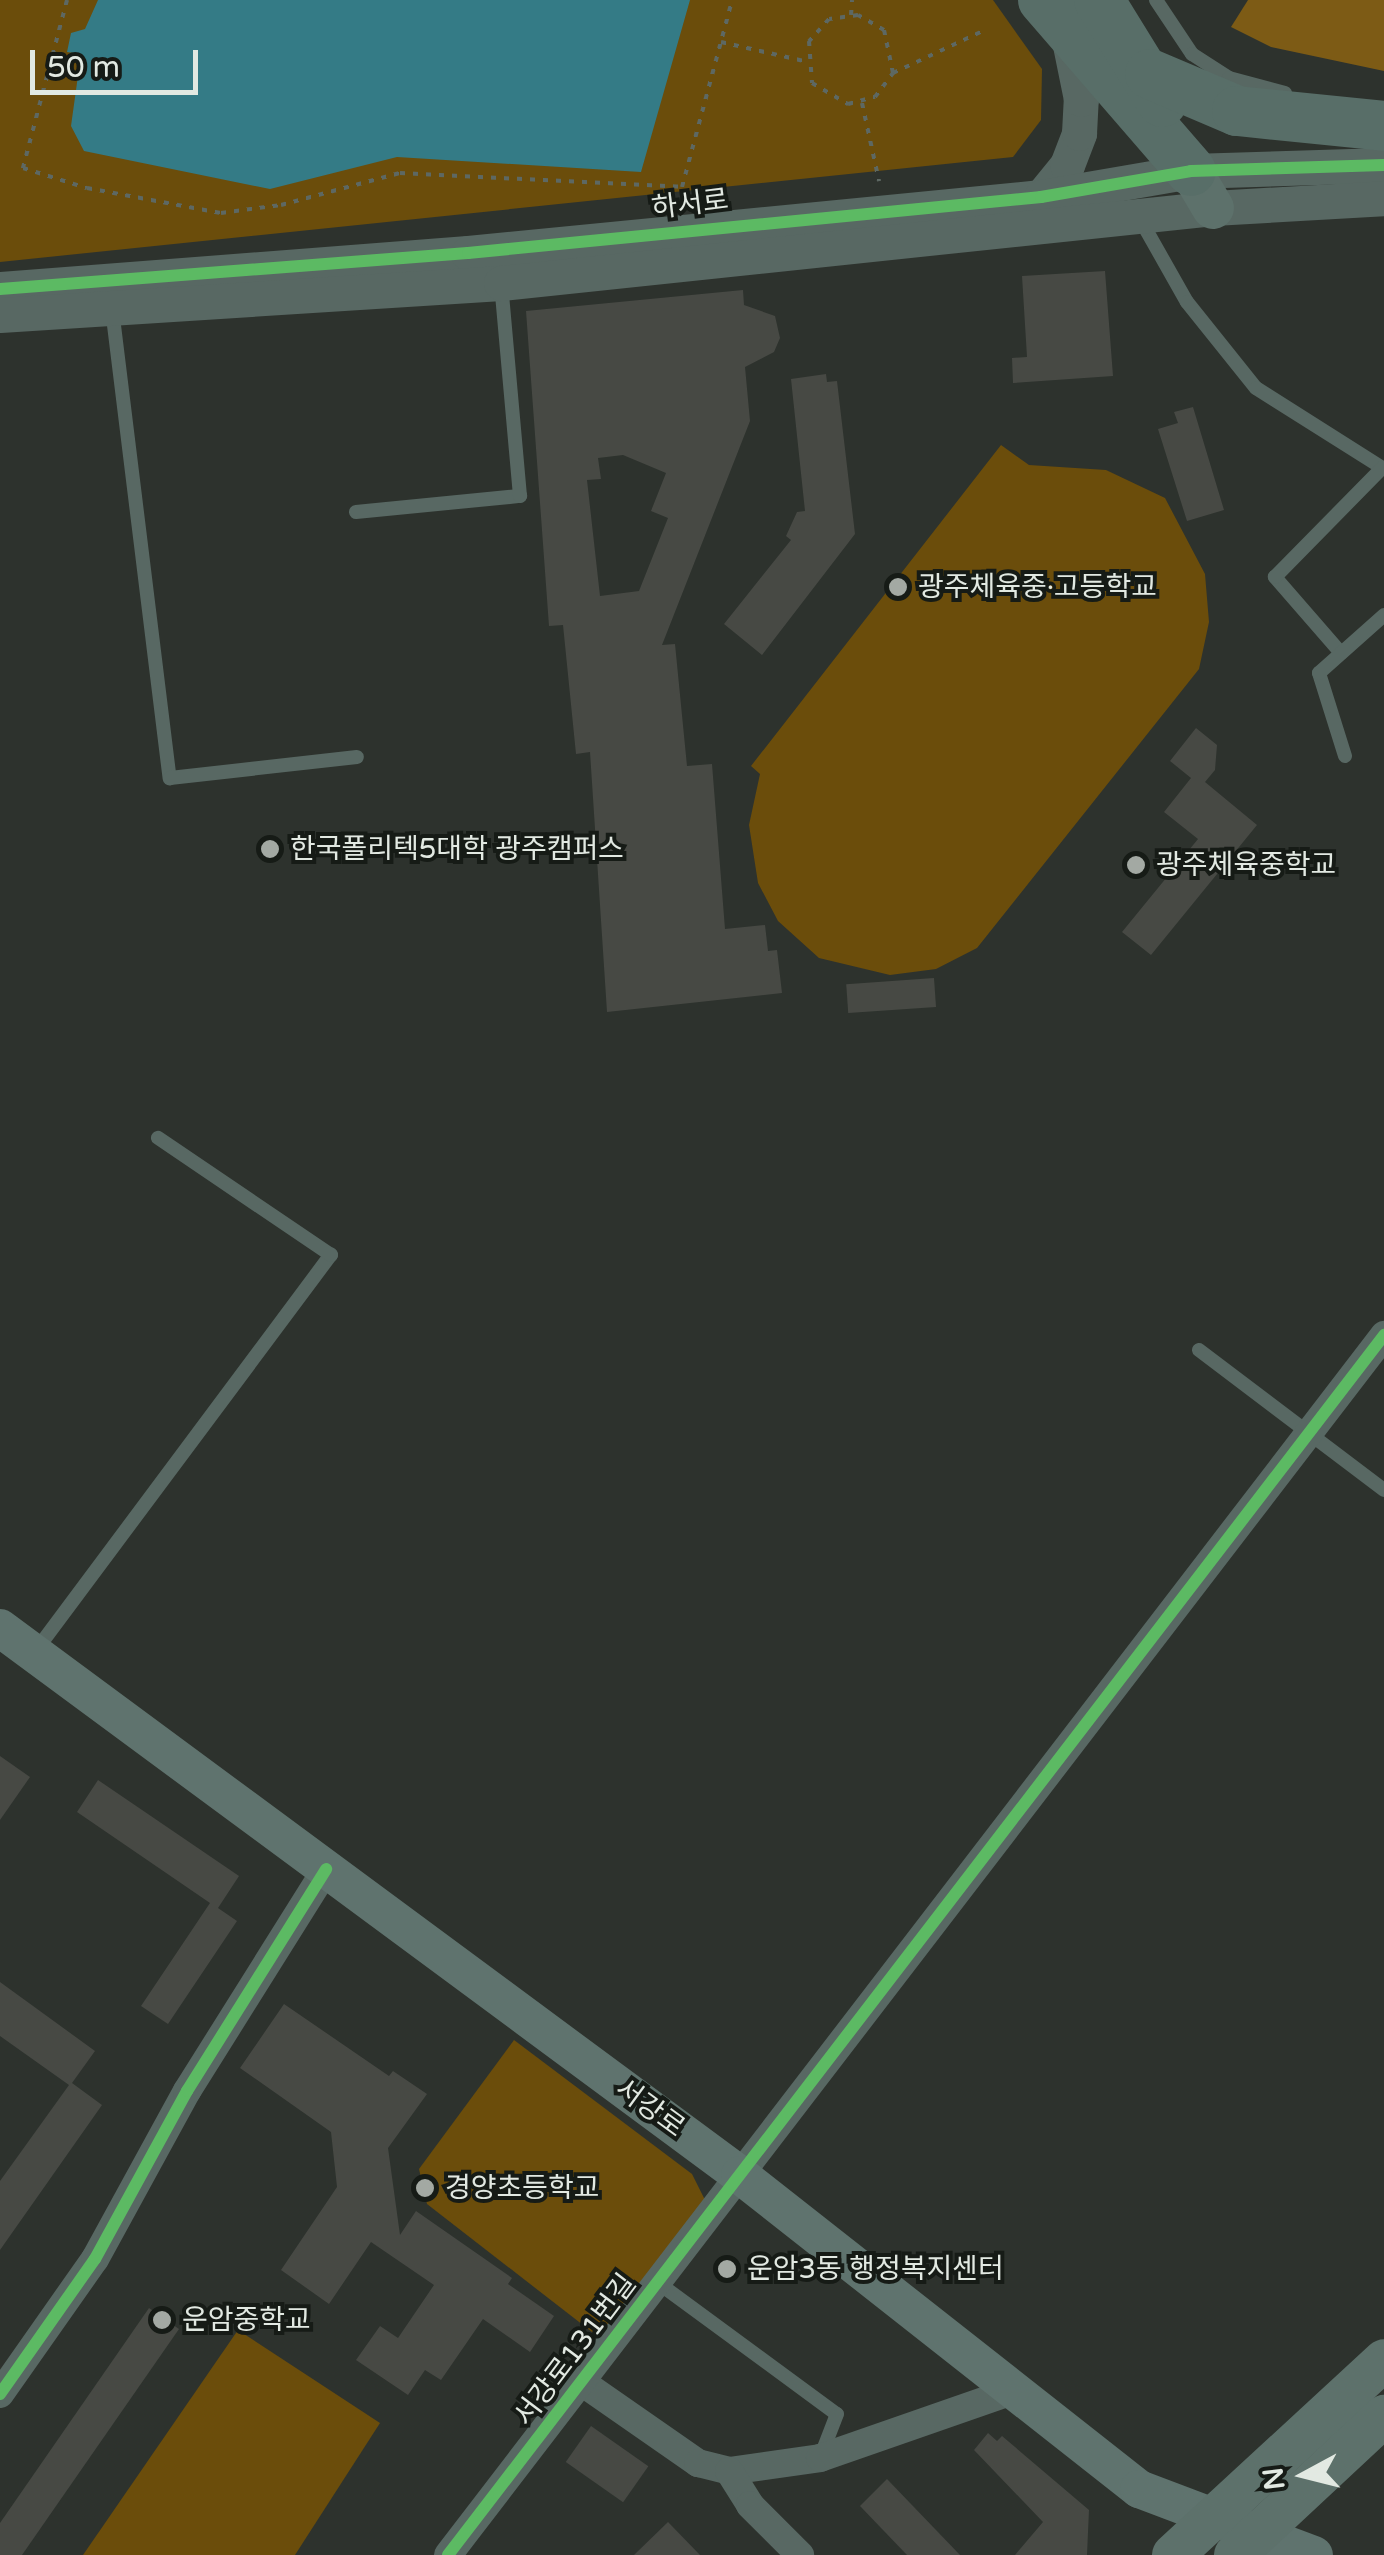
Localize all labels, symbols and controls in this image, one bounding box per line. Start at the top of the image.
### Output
scale bar [35,30,202,92]
text: 50 m [47,49,120,86]
street label: 하서로 [650,183,730,225]
place label: 광주체육중·고등학교 [918,570,1157,604]
marker: 광주체육중·고등학교 [887,576,909,598]
place label: 한국폴리텍5대학 광주캠퍼스 [290,832,624,866]
marker: 한국폴리텍5대학 광주캠퍼스 [259,838,281,860]
place label: 광주체육중학교 [1156,848,1336,882]
marker: 광주체육중학교 [1125,854,1147,876]
street label: 서강로 [609,2072,691,2144]
place label: 경양초등학교 [445,2171,600,2205]
marker: 경양초등학교 [414,2177,436,2199]
place label: 운암3동 행정복지센터 [747,2252,1004,2286]
marker: 운암3동 행정복지센터 [716,2258,738,2280]
street label: 서강로131번길 [507,2267,643,2433]
place label: 운암중학교 [182,2303,311,2337]
marker: 운암중학교 [151,2309,173,2331]
north arrow [1254,2425,1354,2525]
text: N [1256,2465,1292,2492]

